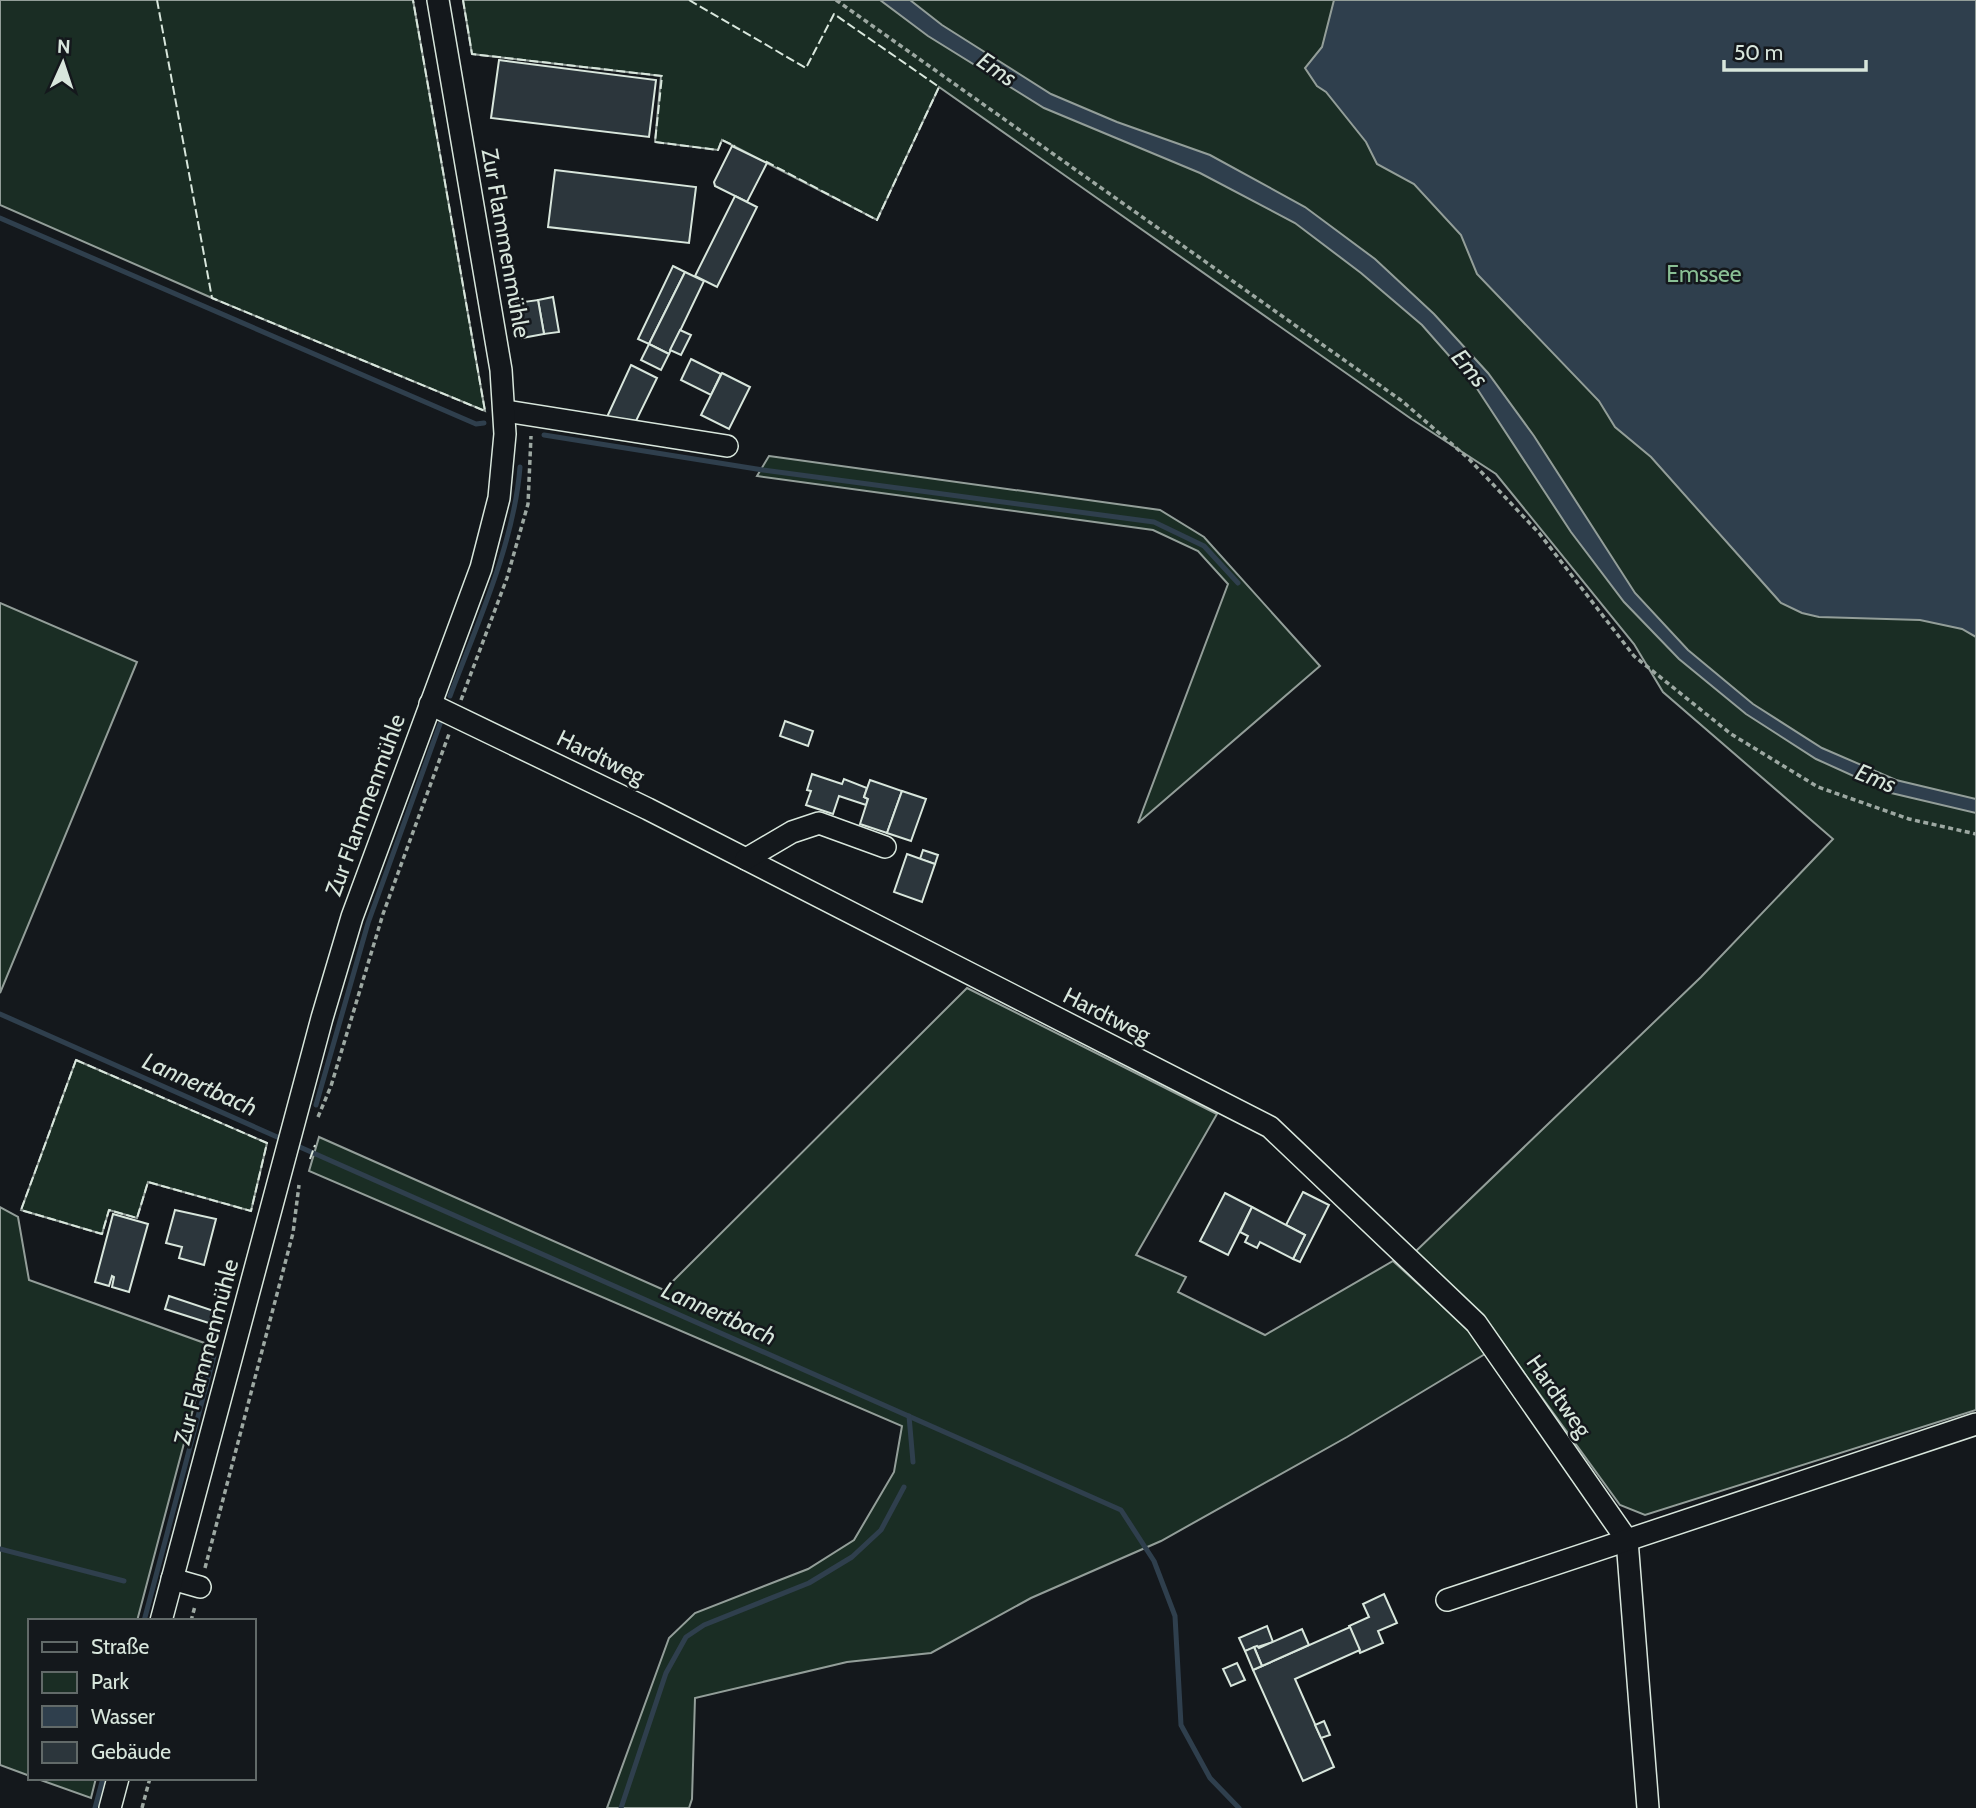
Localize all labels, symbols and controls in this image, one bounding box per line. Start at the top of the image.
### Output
north arrow [28,28,98,98]
scale bar [1724,28,1866,72]
text: N [57,35,71,58]
text: 50 m [1734,40,1783,65]
water label: Ems [972,46,1022,92]
street label: Zur Flammenmühle [476,146,536,340]
park label: Emssee [1666,260,1742,288]
water label: Ems [1446,343,1494,393]
street label: Zur Flammenmühle [319,710,411,900]
street label: Hardtweg [552,724,650,790]
water label: Ems [1852,757,1900,799]
street label: Hardtweg [1059,981,1156,1049]
water label: Lannertbach [138,1046,262,1122]
street label: Zur Flammenmühle [168,1256,244,1448]
water label: Lannertbach [657,1275,781,1351]
street label: Hardtweg [1520,1349,1598,1443]
legend [28,1619,256,1780]
text: Straße [91,1634,150,1659]
text: Park [91,1669,129,1694]
text: Wasser [91,1704,155,1729]
text: Gebäude [91,1739,171,1764]

